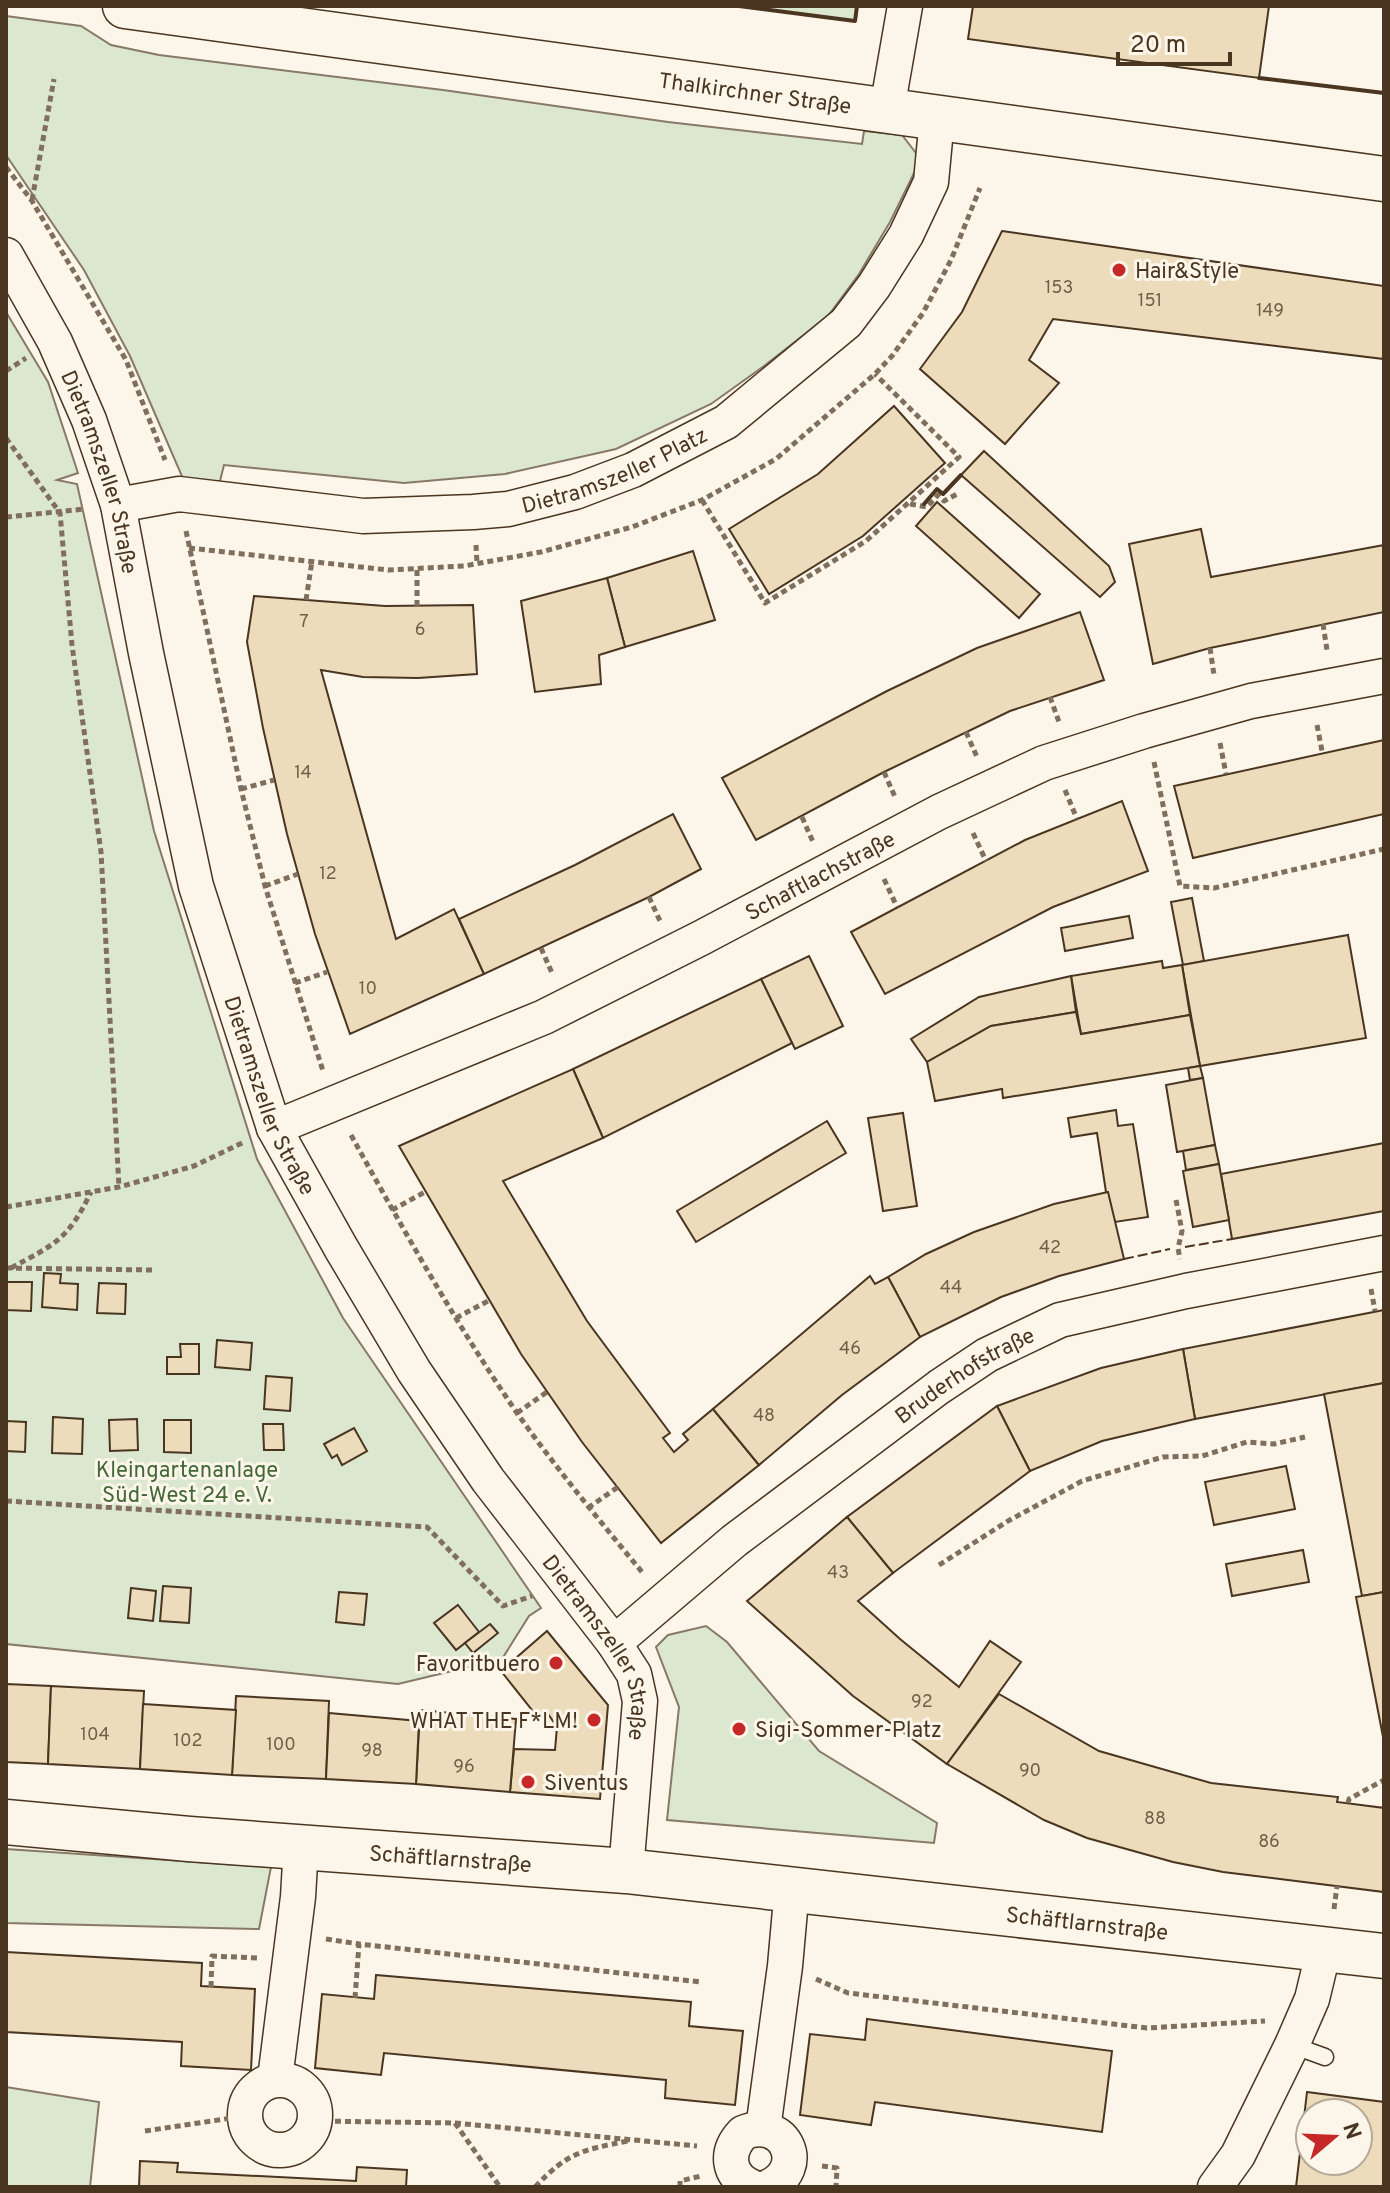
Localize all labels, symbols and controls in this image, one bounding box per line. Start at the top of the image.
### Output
scale bar [1118,16,1230,66]
text: 20 m [1130,31,1186,61]
street label: Thalkirchner Straße [657,68,853,122]
place label: Hair&Style [1135,259,1239,286]
marker: Hair&Style [1110,261,1128,279]
house number: 153 [1045,277,1073,300]
house number: 151 [1138,290,1162,313]
house number: 149 [1256,300,1284,323]
street label: Dietramszeller Straße [53,367,142,576]
street label: Dietramszeller Platz [519,423,713,521]
house number: 7 [299,611,309,634]
house number: 6 [415,619,425,642]
house number: 14 [294,762,312,785]
street label: Schaftlachstraße [741,827,900,928]
house number: 12 [319,863,337,886]
house number: 10 [359,978,377,1001]
street label: Dietramszeller Straße [216,993,320,1201]
house number: 42 [1039,1237,1061,1260]
house number: 44 [940,1277,962,1300]
street label: Bruderhofstraße [891,1323,1040,1431]
house number: 46 [839,1338,861,1361]
house number: 48 [753,1405,775,1428]
park label: Kleingartenanlage Süd-West 24 e. V. [96,1458,278,1510]
street label: Dietramszeller Straße [535,1550,652,1741]
house number: 43 [827,1562,849,1585]
place label: Favoritbuero [416,1652,540,1679]
marker: Favoritbuero [547,1654,565,1672]
house number: 92 [911,1691,933,1714]
place label: WHAT THE F*LM! [410,1709,578,1736]
marker: WHAT THE F*LM! [585,1711,603,1729]
place label: Sigi-Sommer-Platz [755,1718,942,1745]
marker: Sigi-Sommer-Platz [730,1720,748,1738]
house number: 104 [80,1724,110,1747]
house number: 102 [173,1730,203,1753]
house number: 100 [266,1734,296,1757]
house number: 98 [361,1740,383,1763]
house number: 96 [453,1756,475,1779]
house number: 90 [1019,1760,1041,1783]
place label: Siventus [544,1771,629,1798]
marker: Siventus [519,1773,537,1791]
house number: 88 [1144,1808,1166,1831]
house number: 86 [1258,1831,1280,1854]
street label: Schäftlarnstraße [368,1841,533,1880]
street label: Schäftlarnstraße [1004,1903,1169,1948]
north arrow [1294,2097,1374,2177]
text: N [1335,2119,1366,2143]

